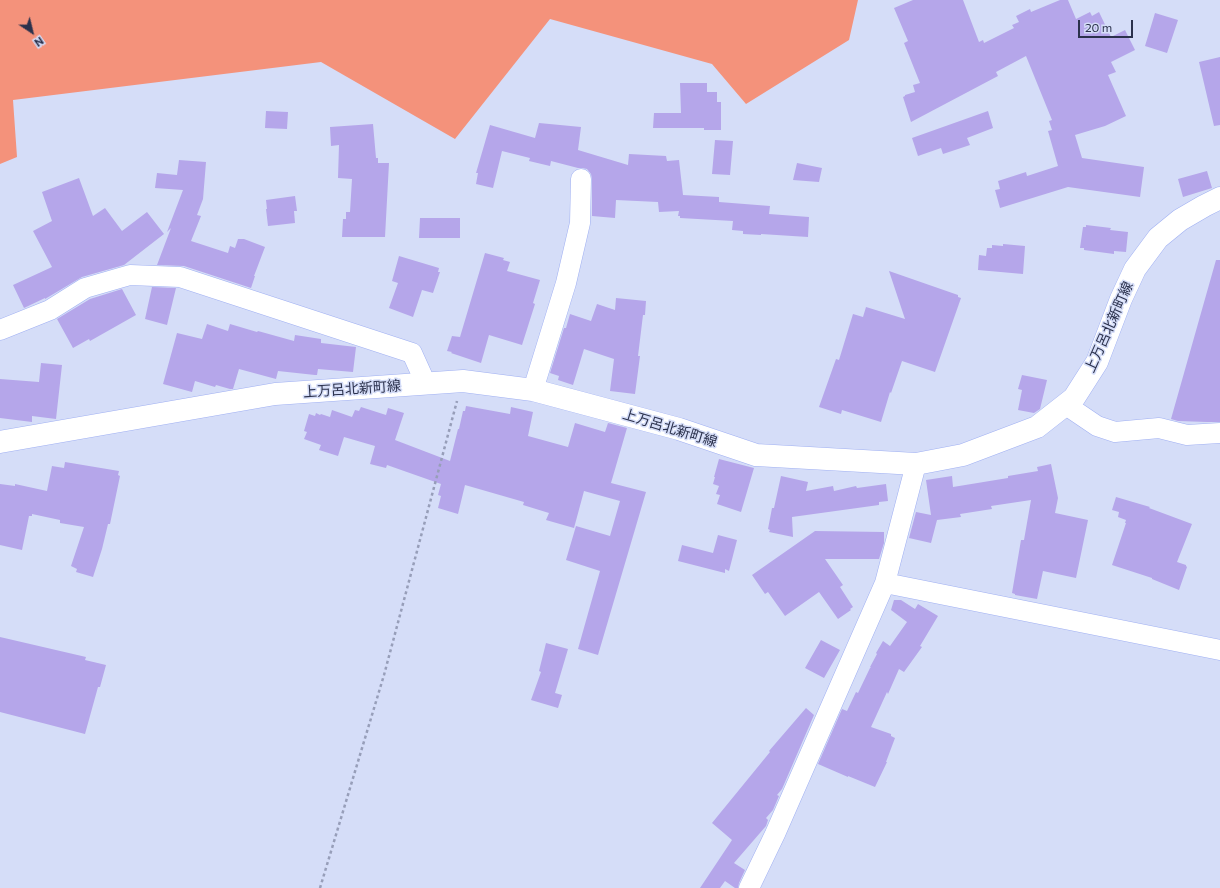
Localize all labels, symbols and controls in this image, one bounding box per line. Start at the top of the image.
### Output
north arrow [12,12,52,52]
scale bar [1080,12,1135,38]
text: 20 m [1085,20,1112,34]
text: N [32,35,46,50]
street label: 上万呂北新町線 [1081,279,1137,375]
street label: 上万呂北新町線 [303,377,401,401]
street label: 上万呂北新町線 [621,406,719,450]

